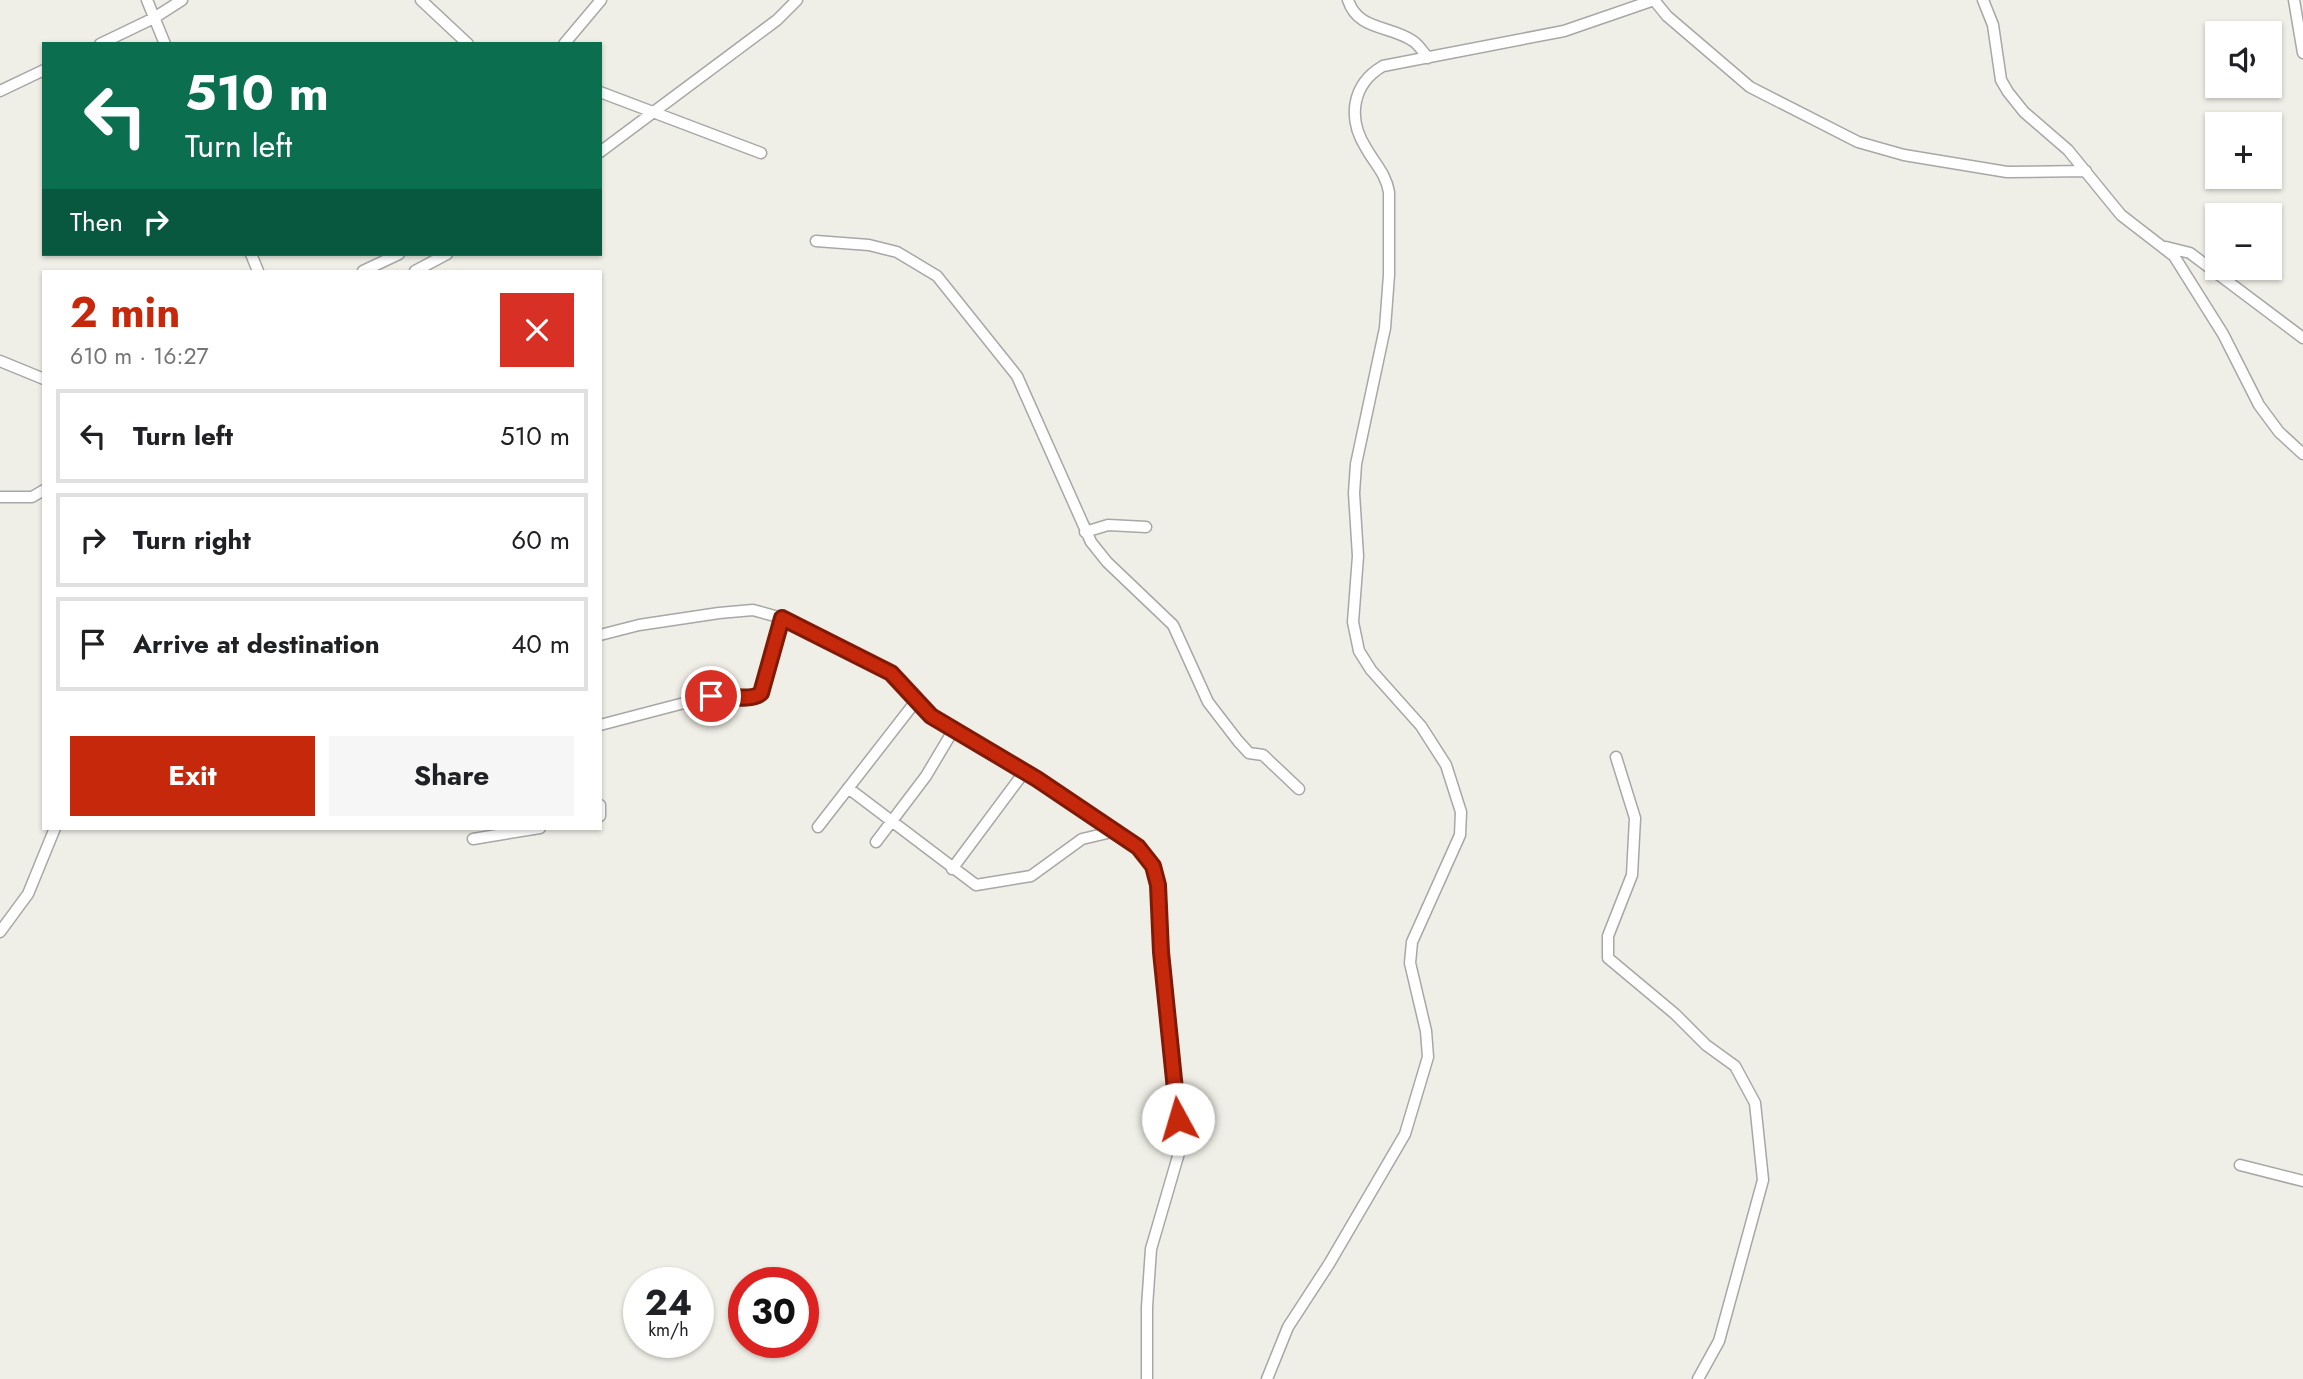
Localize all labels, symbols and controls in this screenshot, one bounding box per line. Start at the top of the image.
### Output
map controls [2205,21,2282,280]
button: sound [2205,21,2282,98]
text: 510 m [185,58,329,128]
icon: left [70,70,161,161]
button: + [2205,112,2282,189]
text: Turn left [185,123,292,169]
text: Then [70,203,123,241]
icon: right [137,203,175,241]
button: − [2205,203,2282,280]
text: 2 min [70,282,180,343]
button: close [500,293,574,367]
text: 610 m · 16:27 [70,339,209,373]
icon: left [74,417,112,455]
text: Turn left [133,417,233,455]
text: 510 m [500,417,570,455]
icon: right [74,521,112,559]
text: Turn right [133,521,251,559]
text: 60 m [511,521,570,559]
icon: arrive [74,625,112,663]
text: Arrive at destination [133,625,380,663]
text: 40 m [511,625,570,663]
pin [681,666,741,726]
icon: arrive [692,677,730,715]
button: Exit [70,736,315,816]
button: Share [329,736,574,816]
position arrow [1141,1082,1215,1156]
speed limit sign: 30 [728,1267,819,1358]
text: 24 [645,1278,692,1328]
text: km/h [648,1317,689,1343]

